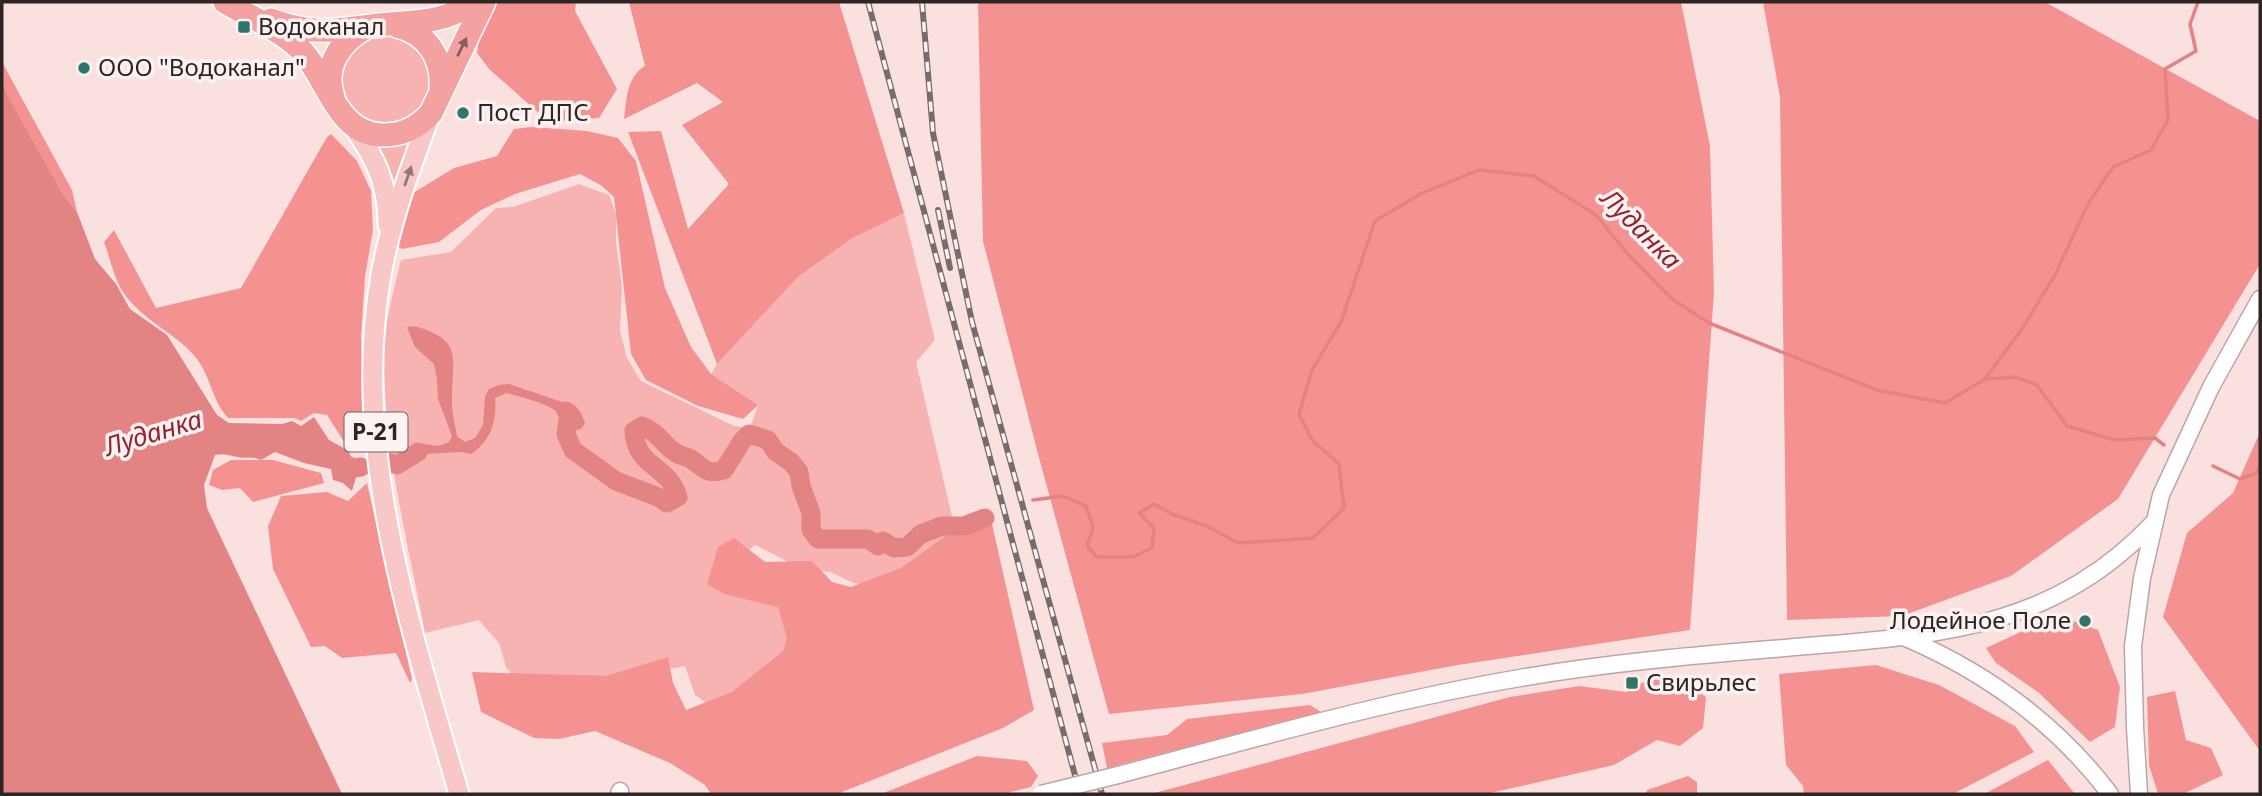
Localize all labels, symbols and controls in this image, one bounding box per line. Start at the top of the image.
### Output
place label: Водоканал [258,9,384,42]
marker: Водоканал [236,19,252,35]
one-way arrow [457,37,468,57]
place label: ООО "Водоканал" [98,50,305,83]
marker: ООО "Водоканал" [76,60,92,76]
place label: Пост ДПС [477,95,589,128]
marker: Пост ДПС [455,105,471,121]
one-way arrow [403,165,414,186]
water label: Луданка [1593,179,1690,277]
water label: Луданка [98,400,206,464]
road number: Р-21 [344,412,408,452]
place label: Лодейное Поле [1890,603,2071,636]
marker: Лодейное Поле [2077,613,2093,629]
place label: Свирьлес [1646,665,1757,698]
marker: Свирьлес [1624,675,1640,691]

